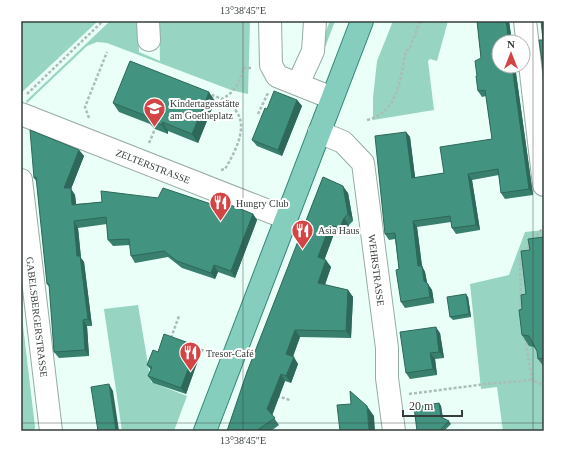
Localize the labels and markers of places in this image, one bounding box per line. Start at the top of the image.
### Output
school or university icon: Kindertagesstätte am Goetheplatz [142,96,168,129]
place label: Kindertagesstätte am Goetheplatz [170,98,240,121]
restaurant icon: Hungry Club [207,190,233,223]
place label: Hungry Club [236,198,289,209]
restaurant icon: Asia Haus [289,217,315,250]
place label: Asia Haus [318,225,359,236]
restaurant icon: Tresor-Café [177,340,203,373]
place label: Tresor-Café [206,348,254,359]

